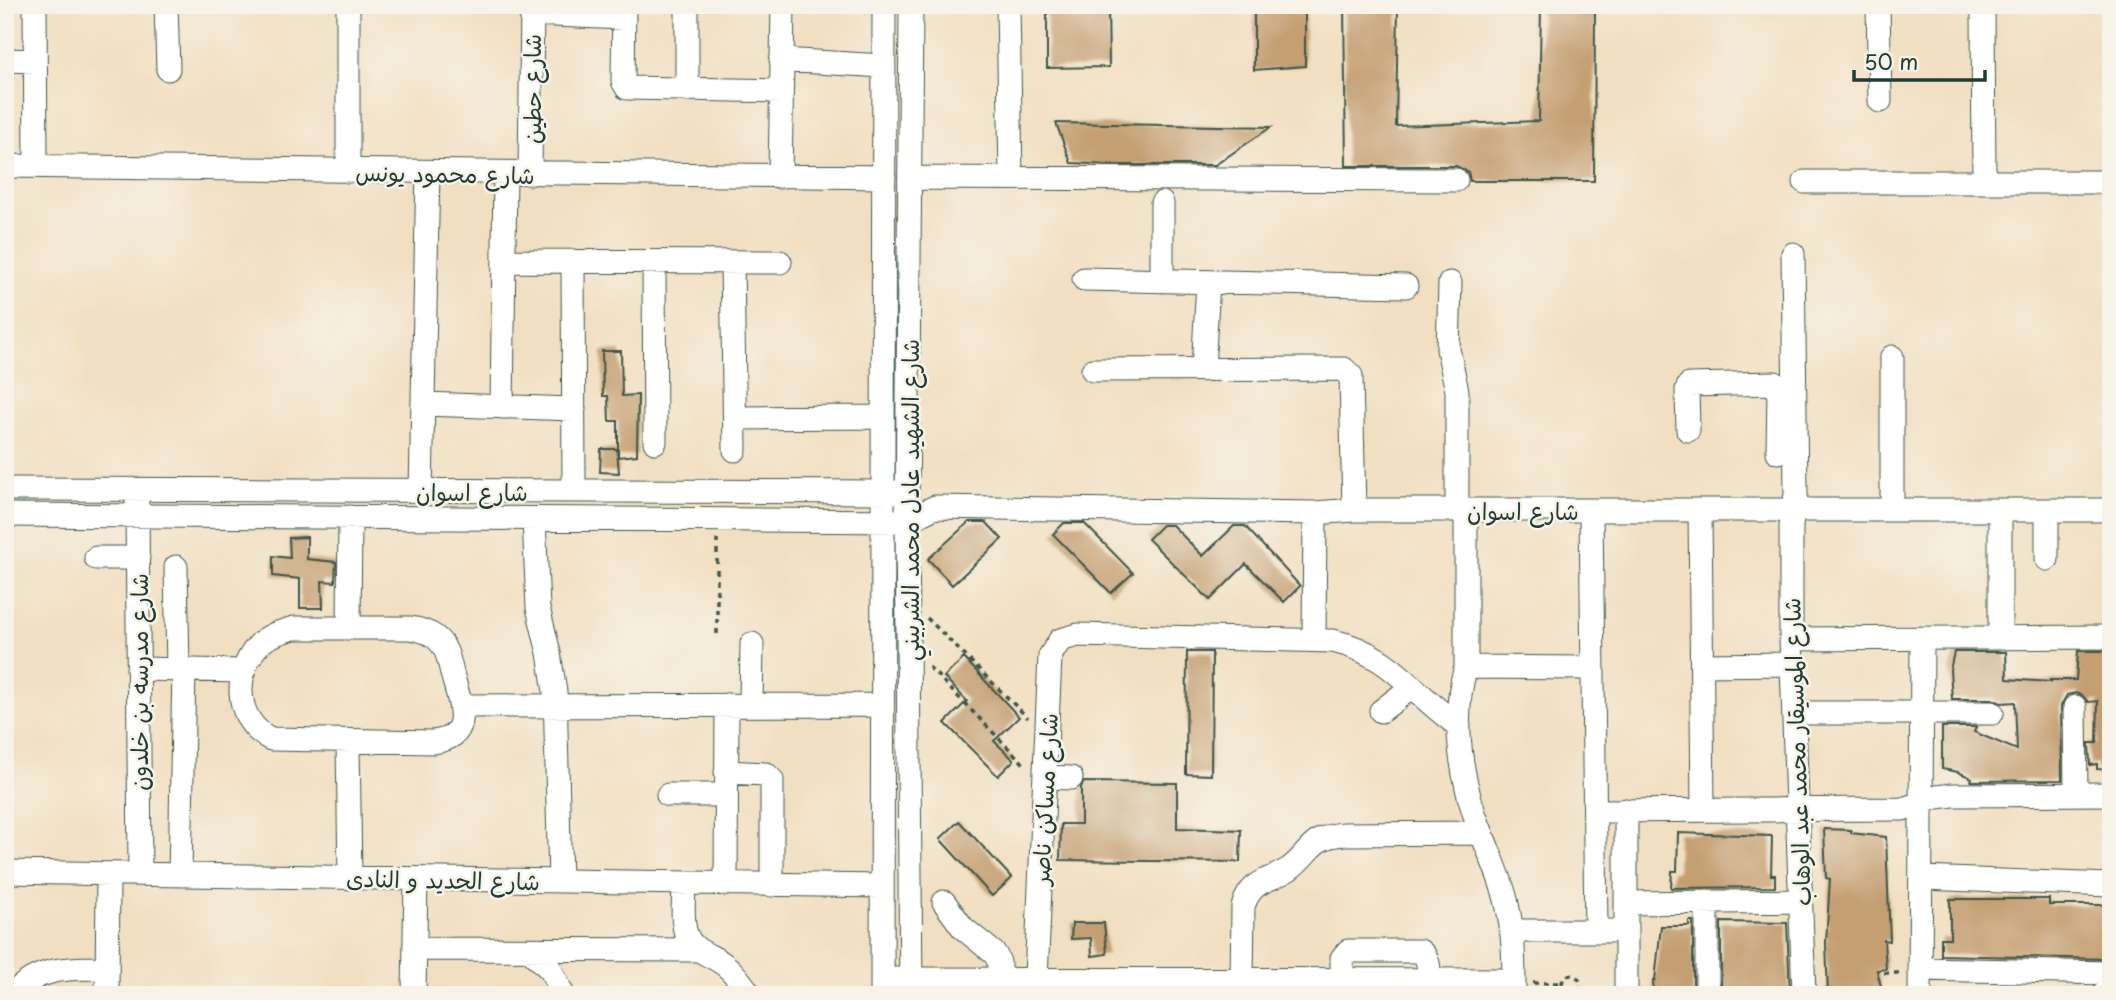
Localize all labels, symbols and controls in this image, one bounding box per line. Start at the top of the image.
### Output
street label: شارع حطين [514,34,549,144]
scale bar [1854,38,1985,82]
text: 50 m [1864,45,1918,77]
street label: شارع محمود يونس [355,154,535,192]
street label: شارع الشهيد عادل محمد الشربيني [892,339,932,661]
street label: شارع اسوان [416,474,528,509]
street label: شارع اسوان [1467,493,1579,528]
street label: شارع مدرسه بن خلدون [121,573,156,791]
street label: شارع الموسيقار محمد عبد الوهاب [1773,597,1819,907]
street label: شارع مساكن ناصر [1022,712,1066,888]
street label: شارع الحديد و النادى [346,860,540,898]

